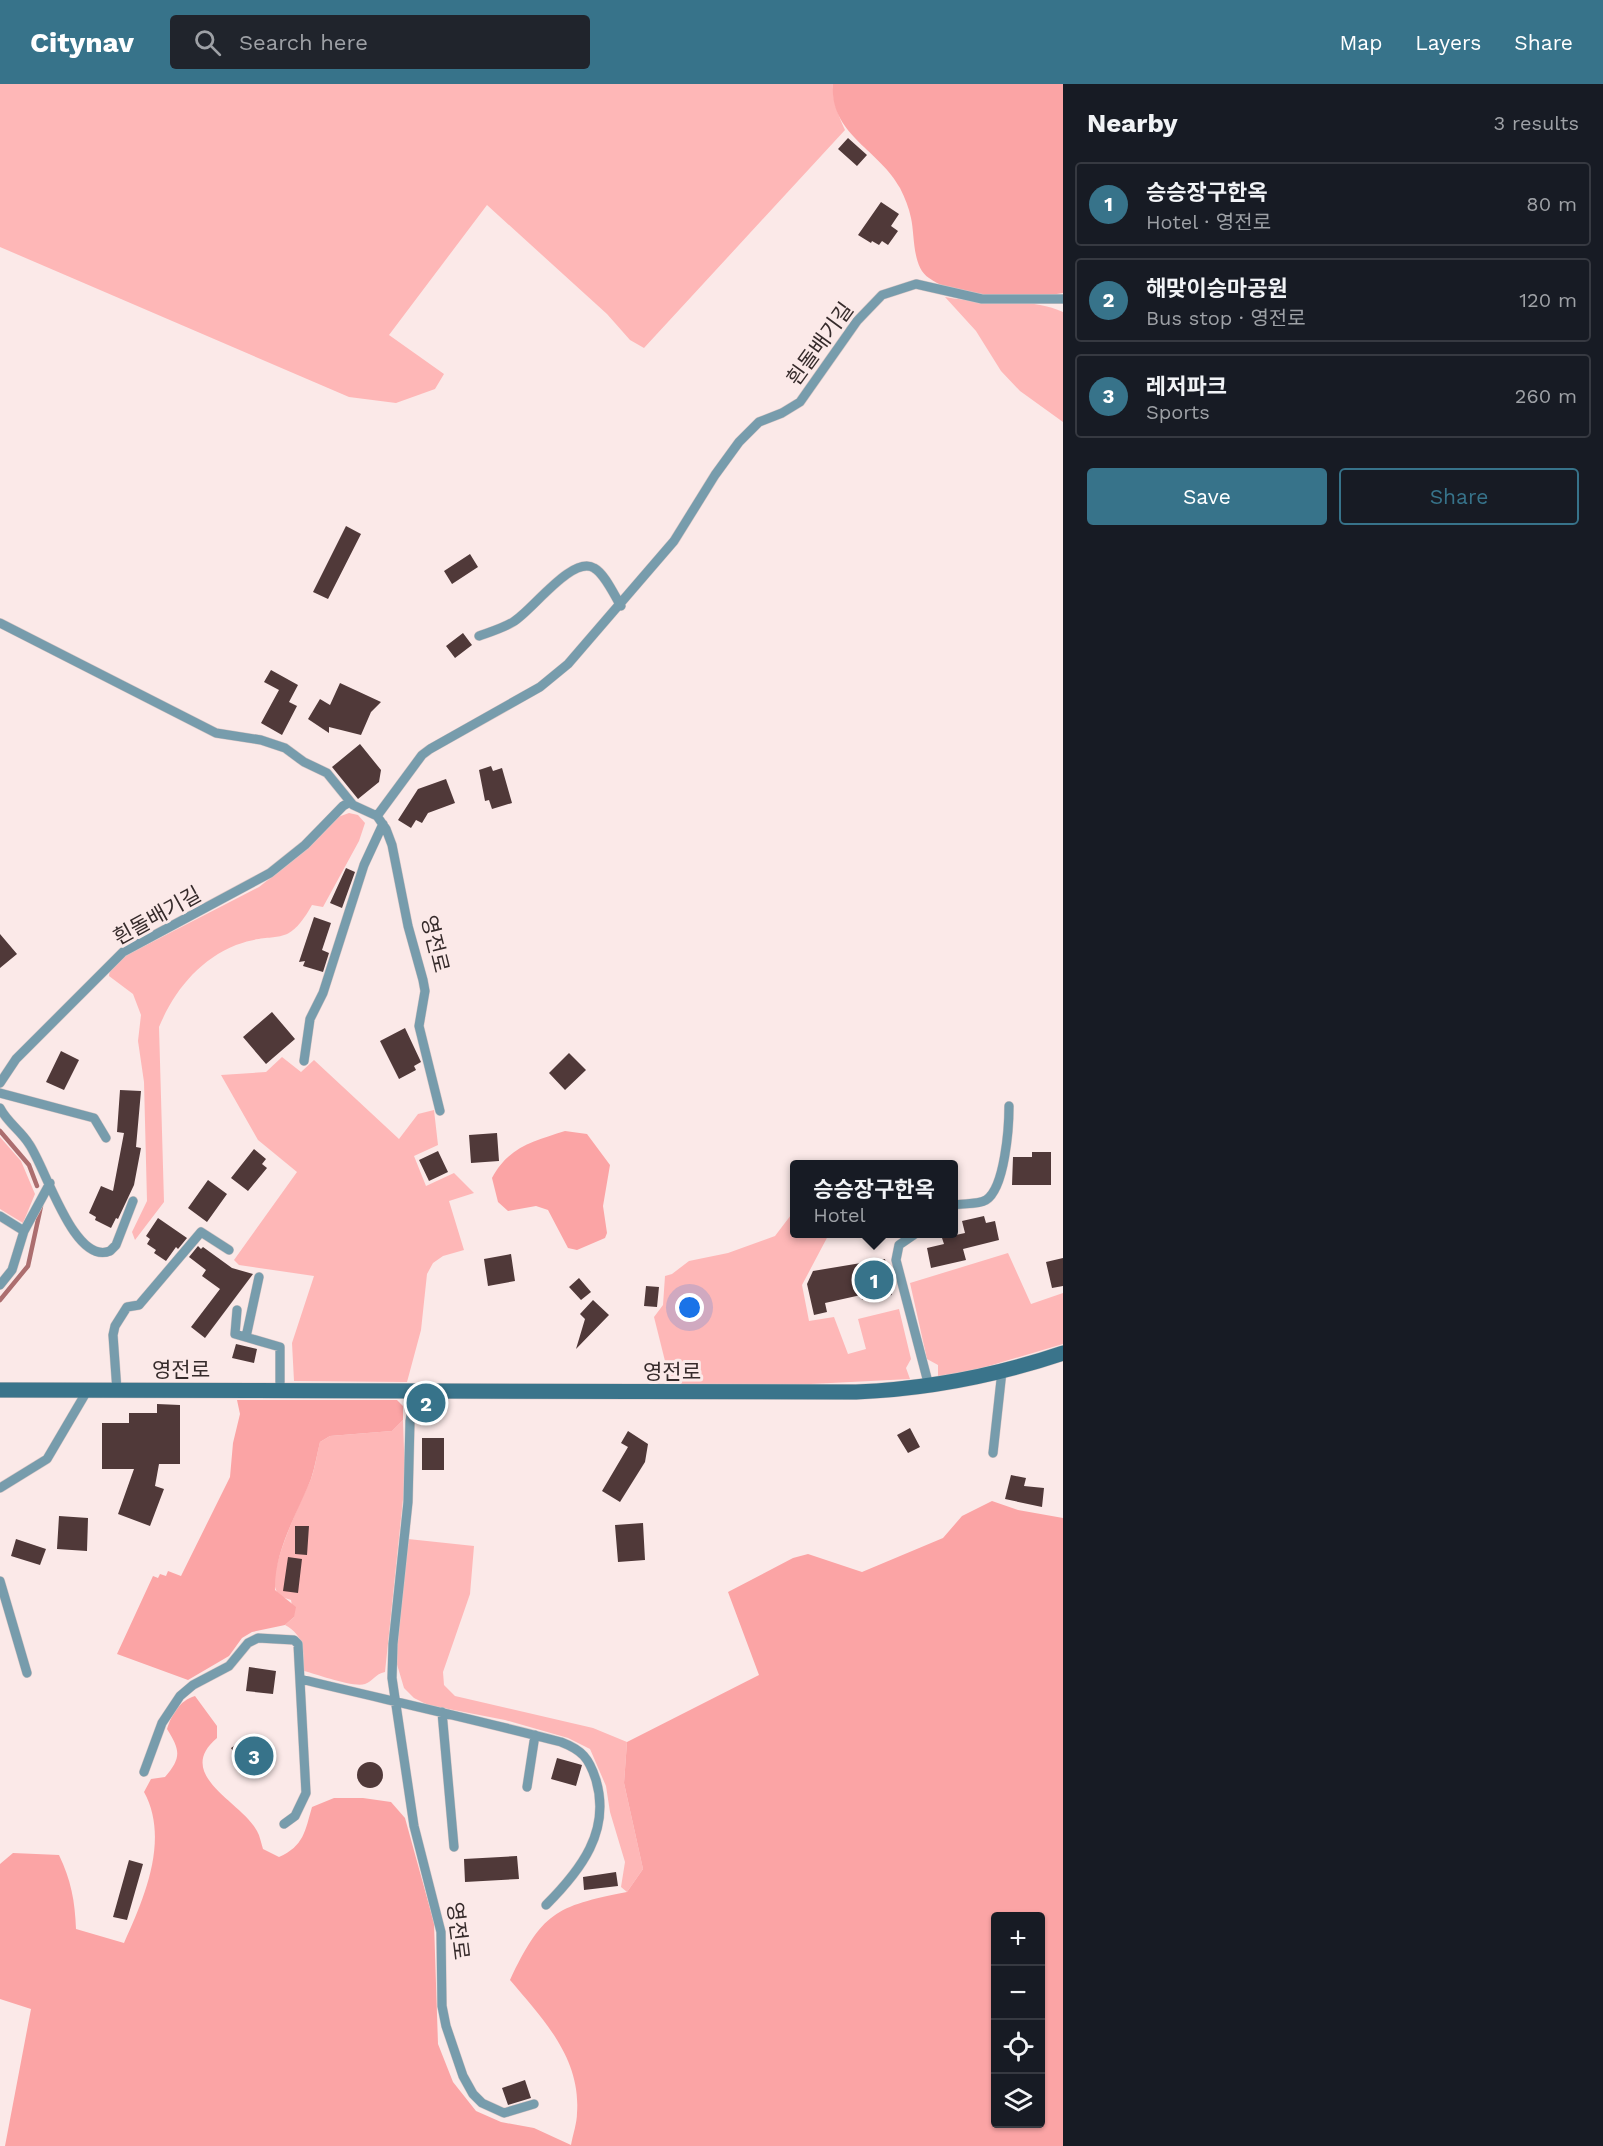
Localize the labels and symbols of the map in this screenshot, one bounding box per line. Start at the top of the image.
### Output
street label: 흰돌배기길 [781,297,858,390]
street label: 흰돌배기길 [108,881,205,950]
street label: 영전로 [416,913,455,975]
pin: 1 [854,1258,894,1302]
your location [675,1293,704,1322]
street label: 영전로 [152,1357,210,1382]
street label: 영전로 [643,1359,701,1384]
pin: 2 [406,1380,446,1426]
pin: 3 [234,1734,274,1778]
street label: 영전로 [443,1901,474,1961]

